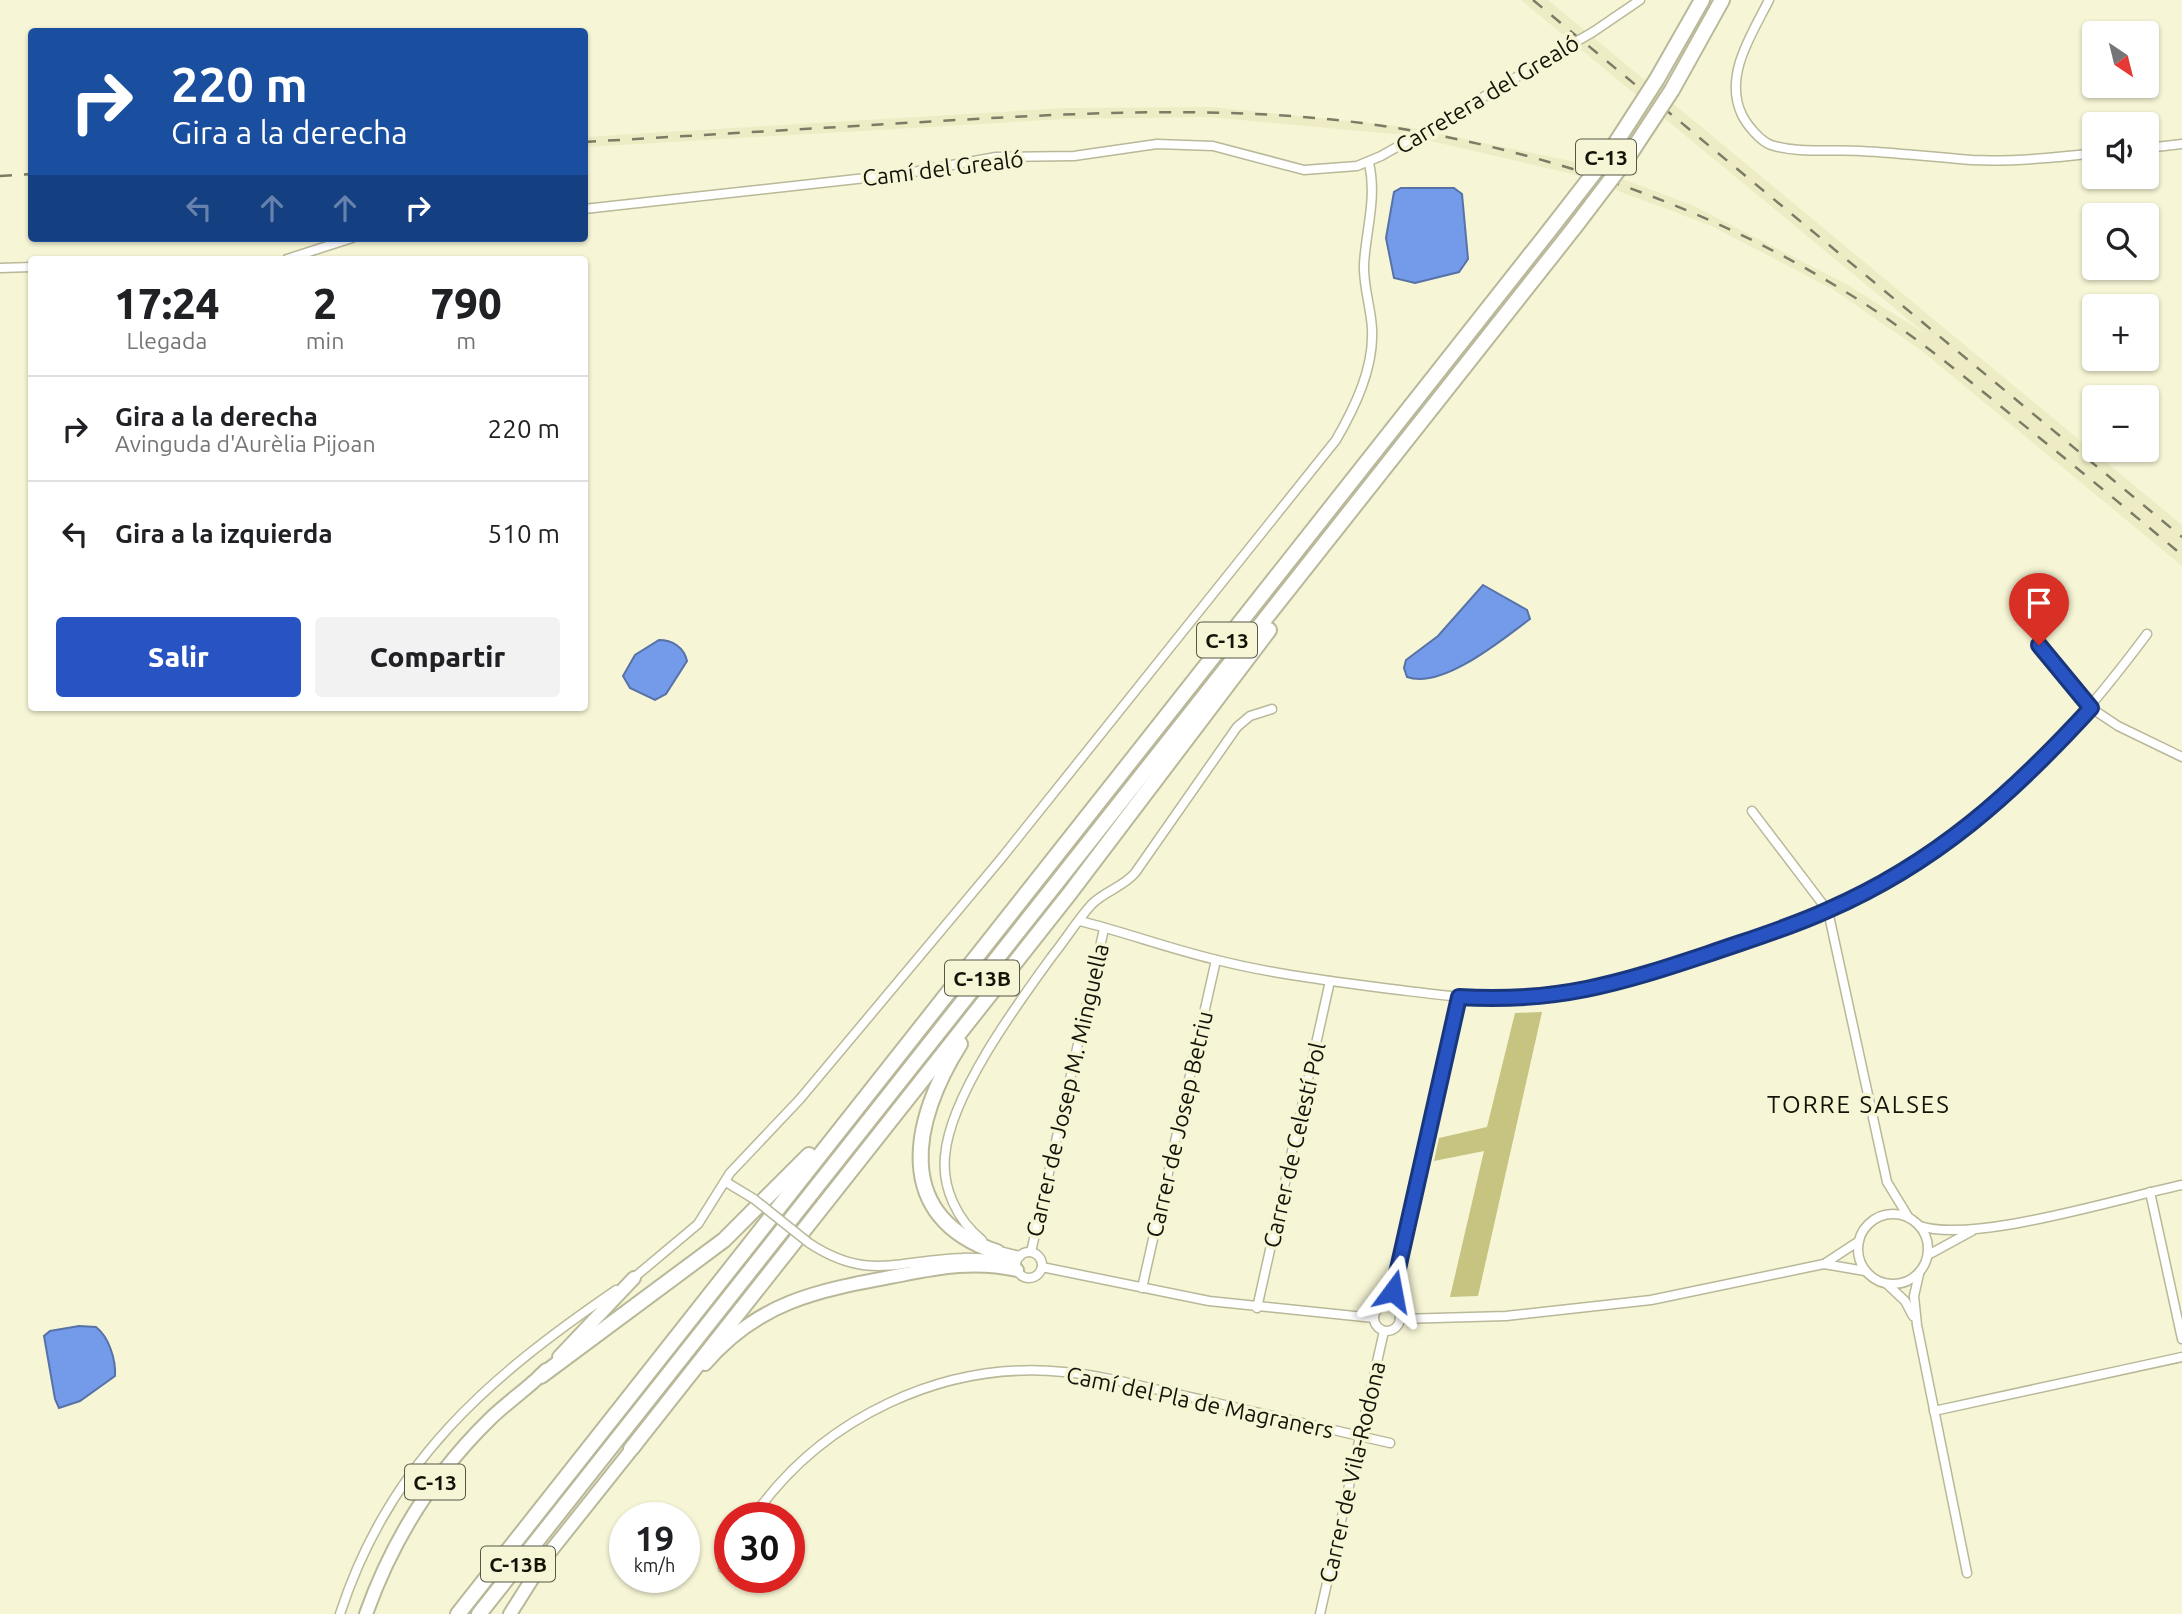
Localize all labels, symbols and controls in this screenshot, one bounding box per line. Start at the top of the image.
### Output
north arrow [2082,21,2160,98]
map controls [2082,21,2159,462]
street label: Carretera del Grealó [1391,29,1583,159]
icon: right [56,56,147,147]
text: 220 m [171,56,308,111]
button: sound [2082,112,2159,189]
text: Gira a la derecha [171,114,408,150]
road number: C-13 [1576,140,1636,174]
street label: Camí del Grealó [861,146,1025,190]
icon: left [180,189,218,227]
icon: ahead [253,189,291,227]
icon: ahead [326,189,364,227]
icon: right [399,189,437,227]
button: search [2082,203,2159,280]
text: 17:24 [114,280,219,327]
text: 2 [313,280,337,327]
text: 790 [431,280,502,327]
button: + [2082,294,2159,371]
text: Llegada [126,328,207,353]
text: min [306,328,344,353]
text: m [456,328,476,353]
button: − [2082,385,2159,462]
text: Gira a la derecha [115,402,318,431]
icon: right [56,410,94,448]
text: 220 m [488,414,560,443]
text: Avinguda d'Aurèlia Pijoan [115,431,376,456]
icon: left [56,515,94,553]
text: Gira a la izquierda [115,519,333,548]
text: 510 m [488,519,560,548]
pin [2009,573,2069,645]
icon: arrive [2020,584,2058,622]
button: Salir [56,617,301,697]
button: Compartir [315,617,560,697]
road number: C-13 [1197,622,1257,658]
street label: Carrer de Josep M. Minguella [1021,941,1113,1239]
road number: C-13B [945,960,1019,996]
street label: Carrer de Josep Betriu [1141,1008,1217,1240]
street label: Carrer de Celestí Pol [1258,1040,1330,1250]
district label: TORRE SALSES [1767,1091,1951,1118]
position arrow [1356,1254,1430,1328]
street label: Carrer de Vila-Rodona [1314,1359,1390,1585]
street label: Camí del Pla de Magraners [1064,1361,1336,1443]
road number: C-13 [405,1464,465,1500]
speed limit sign: 30 [714,1502,805,1593]
text: 19 [635,1518,674,1558]
road number: C-13B [481,1546,555,1582]
text: km/h [634,1555,675,1575]

